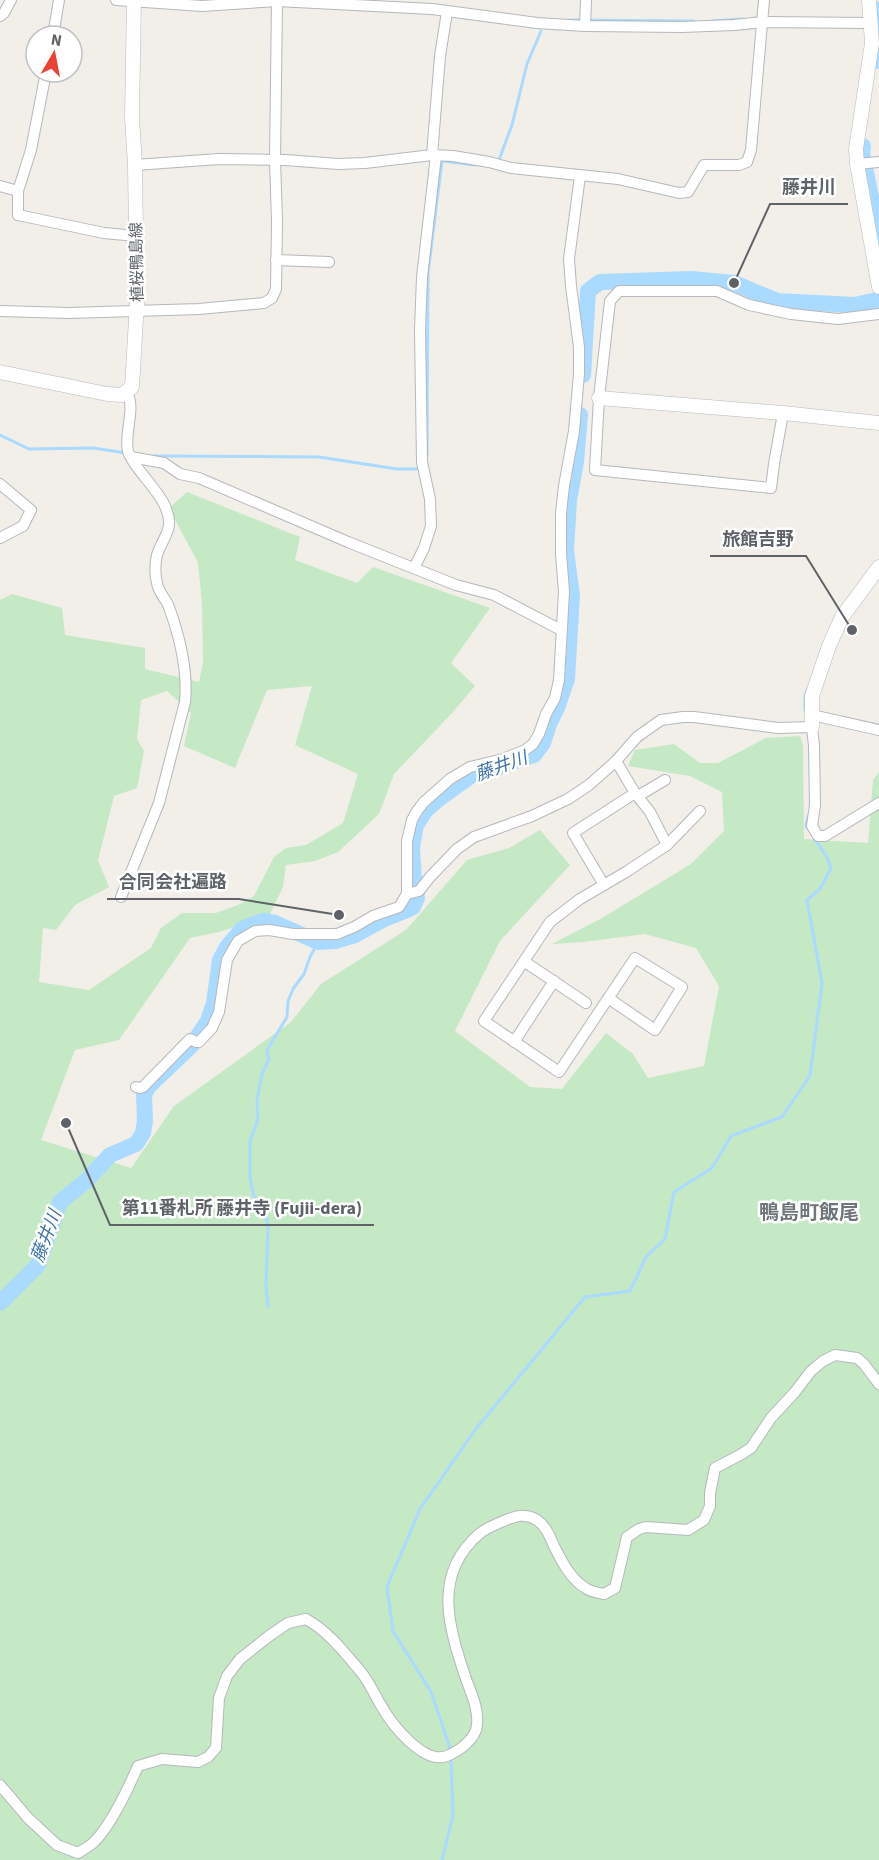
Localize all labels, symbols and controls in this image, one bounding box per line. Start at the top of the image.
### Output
north arrow [24,24,84,84]
text: N [49,28,64,52]
callout: 藤井川 [770,168,848,204]
text: 藤井川 [782,175,836,200]
street label: 植桜鴨島線 [125,222,149,302]
callout: 旅館吉野 [710,520,806,556]
text: 旅館吉野 [722,527,794,552]
water label: 藤井川 [472,745,533,787]
callout: 合同会社遍路 [107,863,239,899]
text: 合同会社遍路 [119,870,227,895]
callout: 第11番札所 藤井寺 (Fujii-dera) [110,1189,374,1225]
text: 第11番札所 藤井寺 (Fujii-dera) [122,1196,362,1221]
district label: 鴨島町飯尾 [759,1199,859,1227]
water label: 藤井川 [25,1205,69,1266]

